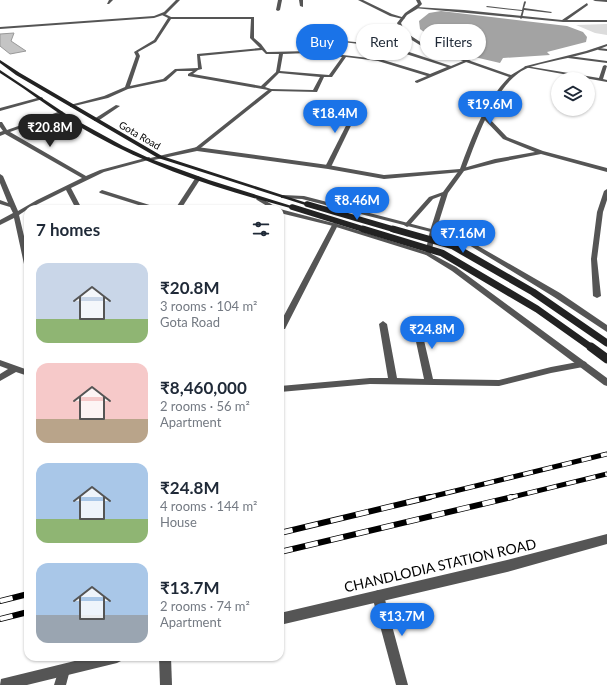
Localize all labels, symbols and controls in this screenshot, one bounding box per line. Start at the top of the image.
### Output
chip: Buy [296,24,348,60]
chip: Rent [356,24,412,60]
chip: Filters [420,24,486,60]
map controls [551,72,595,116]
button: layers [551,72,595,116]
pin: ₹19.6M [457,91,523,125]
text: ₹19.6M [467,96,513,112]
pin: ₹18.4M [302,100,368,134]
text: ₹18.4M [312,105,358,121]
pin: ₹20.8M [17,114,83,148]
street label: Gota Road [117,118,163,152]
text: ₹20.8M [27,119,73,135]
pin: ₹8.46M [324,187,390,221]
text: ₹8.46M [334,192,380,208]
icon: filters [250,218,272,240]
text: 7 homes [36,219,100,240]
pin: ₹7.16M [430,220,496,254]
text: ₹7.16M [440,225,486,241]
text: ₹20.8M [160,277,220,298]
icon: home [68,279,116,327]
text: 3 rooms · 104 m² [160,298,257,314]
text: Gota Road [160,314,220,330]
pin: ₹24.8M [399,316,465,350]
text: ₹24.8M [409,321,455,337]
text: ₹8,460,000 [160,377,247,398]
icon: home [68,379,116,427]
text: 2 rooms · 56 m² [160,398,250,414]
text: Apartment [160,414,221,430]
text: ₹24.8M [160,477,220,498]
icon: home [68,479,116,527]
text: 4 rooms · 144 m² [160,498,257,514]
text: House [160,514,197,530]
street label: CHANDLODIA STATION ROAD [342,535,538,595]
text: ₹13.7M [160,577,220,598]
icon: home [68,579,116,627]
text: 2 rooms · 74 m² [160,598,250,614]
pin: ₹13.7M [369,603,435,637]
text: ₹13.7M [379,608,425,624]
text: Apartment [160,614,221,630]

